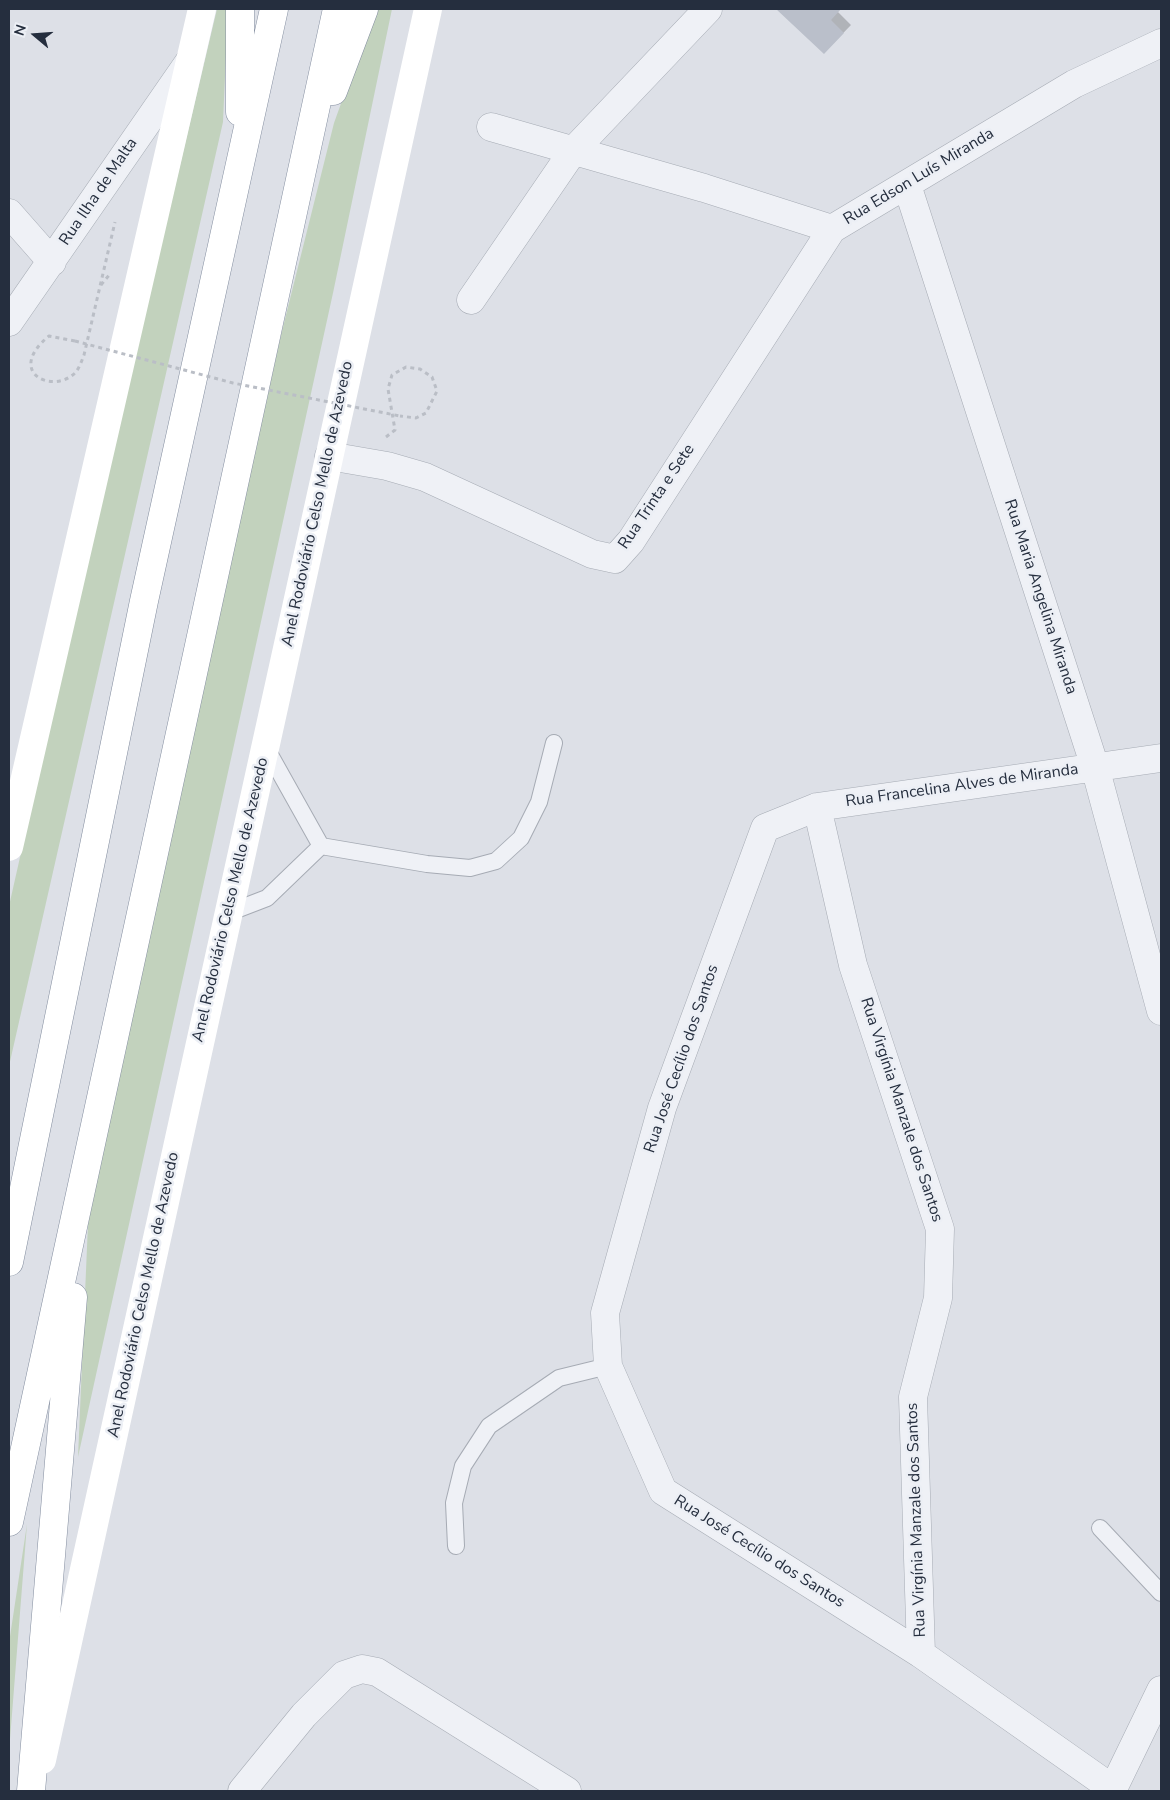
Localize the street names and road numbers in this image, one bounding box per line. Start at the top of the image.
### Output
street label: Rua Edson Luís Miranda [840,124,998,230]
street label: Rua Ilha de Malta [56,135,142,249]
street label: Anel Rodoviário Celso Mello de Azevedo [278,360,358,648]
street label: Rua Trinta e Sete [615,441,699,553]
street label: Rua Maria Angelina Miranda [999,497,1081,697]
street label: Anel Rodoviário Celso Mello de Azevedo [189,756,273,1044]
street label: Rua Francelina Alves de Miranda [844,760,1080,812]
street label: Rua José Cecílio dos Santos [641,962,723,1156]
street label: Rua Virgínia Manzale dos Santos [856,995,946,1225]
street label: Anel Rodoviário Celso Mello de Azevedo [104,1151,184,1439]
street label: Rua Virgínia Manzale dos Santos [903,1402,931,1638]
street label: Rua José Cecílio dos Santos [670,1491,848,1613]

